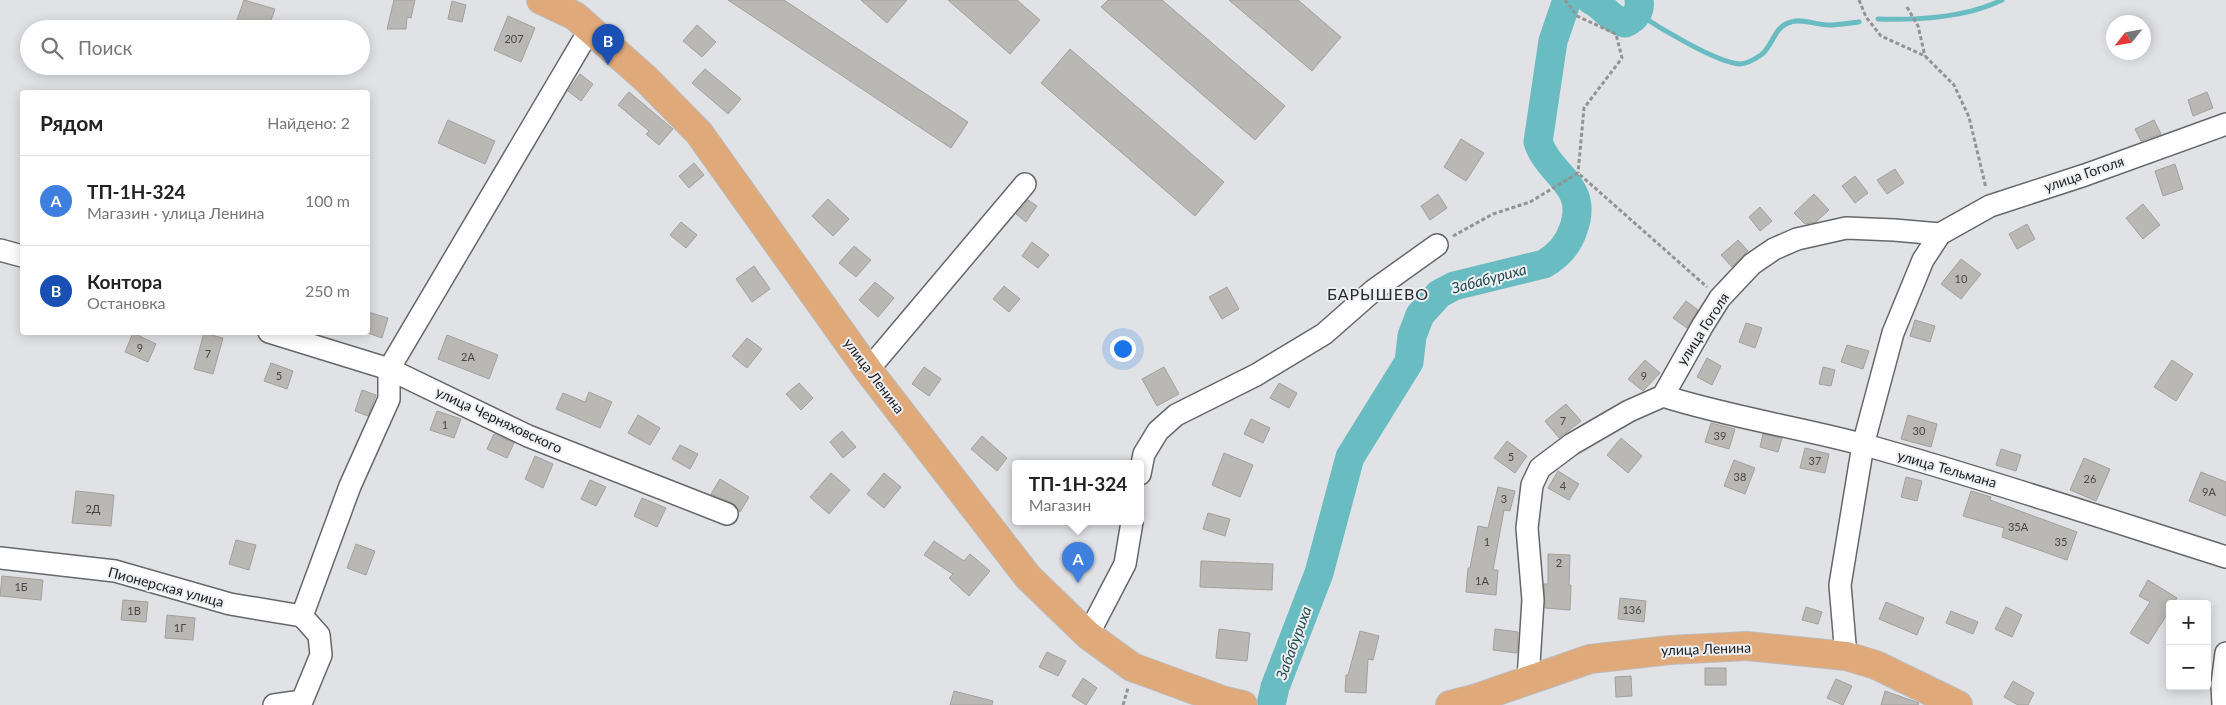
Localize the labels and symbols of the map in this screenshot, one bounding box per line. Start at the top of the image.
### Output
north arrow [2106,15,2151,60]
pin: B [592,24,624,65]
house number: 207 [504,32,524,45]
street label: улица Гоголя [2042,152,2126,195]
water label: Забабуриха [1448,259,1528,297]
house number: 10 [1955,272,1968,285]
district label: БАРЫШЕВО [1327,284,1429,303]
street label: улица Гоголя [1673,289,1732,368]
street label: улица Ленина [841,335,908,417]
your location [1110,336,1136,362]
house number: 9 [137,341,143,354]
house number: 7 [205,347,211,360]
house number: 2А [461,350,475,363]
house number: 5 [276,369,282,382]
house number: 9 [1641,369,1647,382]
street label: улица Черняховского [433,383,565,456]
house number: 7 [1560,414,1566,427]
house number: 1 [442,418,448,431]
house number: 30 [1913,424,1926,437]
house number: 39 [1714,429,1726,442]
street label: улица Тельмана [1896,446,1999,491]
house number: 5 [1508,450,1514,463]
house number: 37 [1809,454,1821,467]
house number: 38 [1734,470,1746,483]
house number: 26 [2084,472,2096,485]
house number: 4 [1560,479,1567,492]
house number: 9А [2202,485,2216,498]
house number: 3 [1501,492,1507,505]
house number: 2Д [85,502,101,515]
house number: 35А [2008,520,2029,533]
house number: 1 [1484,535,1490,548]
house number: 35 [2055,535,2067,548]
pin: A [1062,542,1094,583]
house number: 2 [1556,556,1562,569]
street label: Пионерская улица [106,563,226,610]
house number: 1А [1475,574,1489,587]
house number: 1Б [14,580,28,593]
water label: Забабуриха [1271,603,1315,683]
house number: 136 [1622,603,1642,616]
house number: 1В [127,604,141,617]
house number: 1Г [174,621,186,634]
street label: улица Ленина [1661,638,1751,659]

